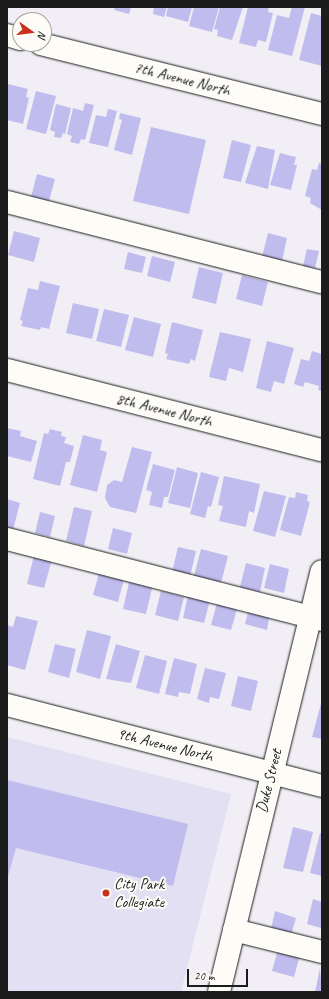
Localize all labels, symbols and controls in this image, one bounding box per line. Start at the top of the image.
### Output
north arrow [12,12,52,52]
text: N [35,30,50,40]
street label: 7th Avenue North [132,58,232,100]
street label: 8th Avenue North [114,389,214,431]
street label: 9th Avenue North [115,724,215,766]
street label: Duke Street [252,747,286,815]
place label: City Park Collegiate [114,874,165,912]
marker: City Park Collegiate [101,888,111,898]
scale bar [189,961,250,987]
text: 20 m [194,968,214,984]

